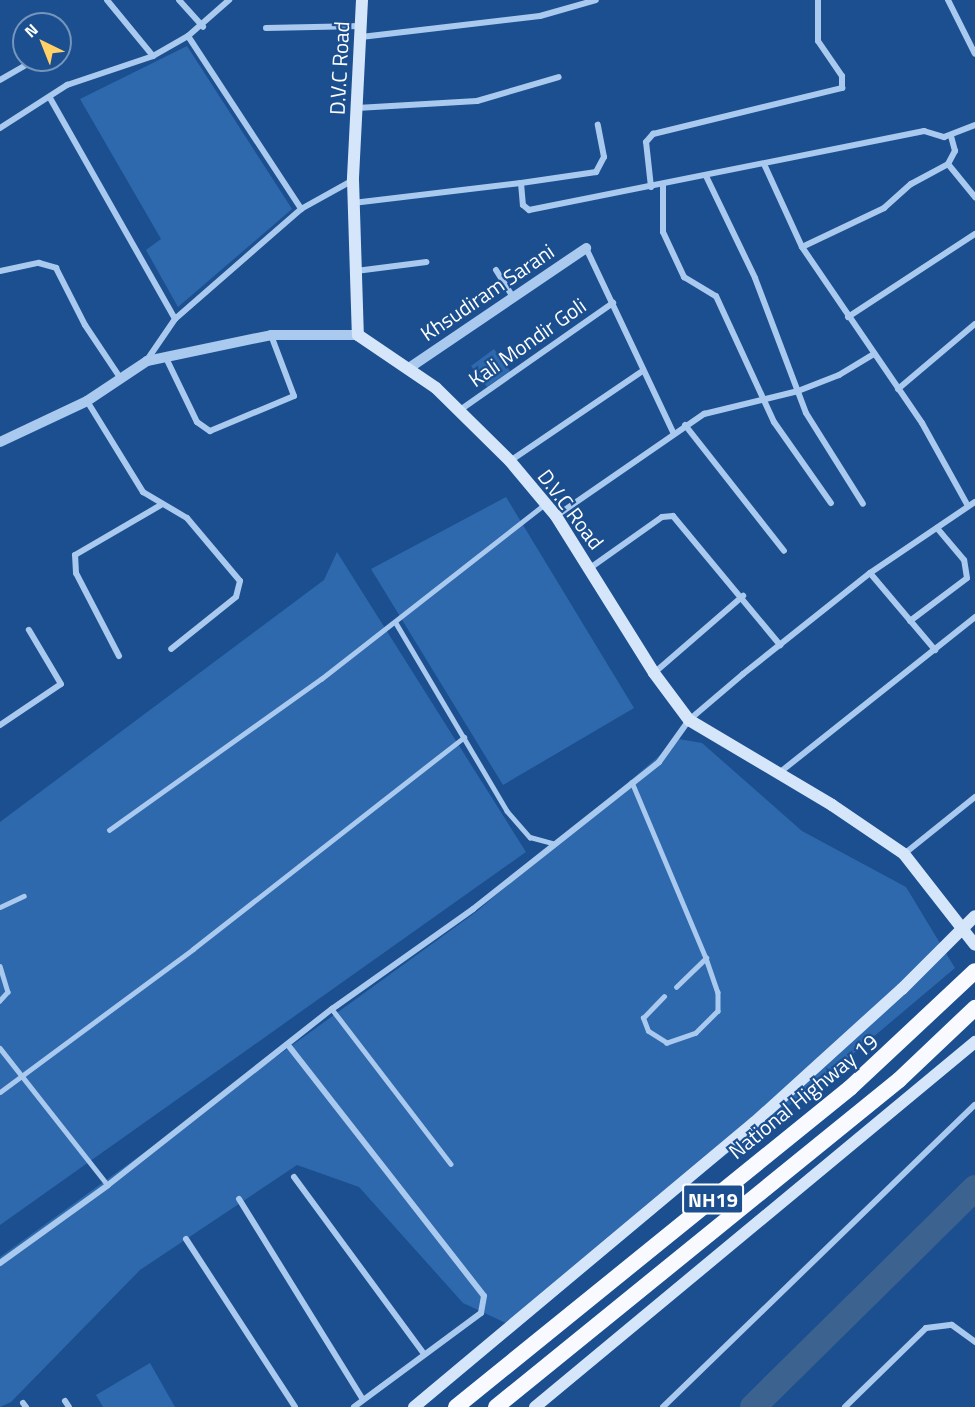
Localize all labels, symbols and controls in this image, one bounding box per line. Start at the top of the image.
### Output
north arrow [12,12,72,72]
text: N [19,18,43,43]
street label: D.V.C Road [324,21,354,115]
street label: Khsudiram Sarani [416,238,558,346]
street label: Kali Mondir Goli [463,292,591,392]
street label: D.V.C Road [533,464,609,554]
street label: National Highway 19 [723,1028,883,1164]
road number: NH19 [682,1182,744,1216]

